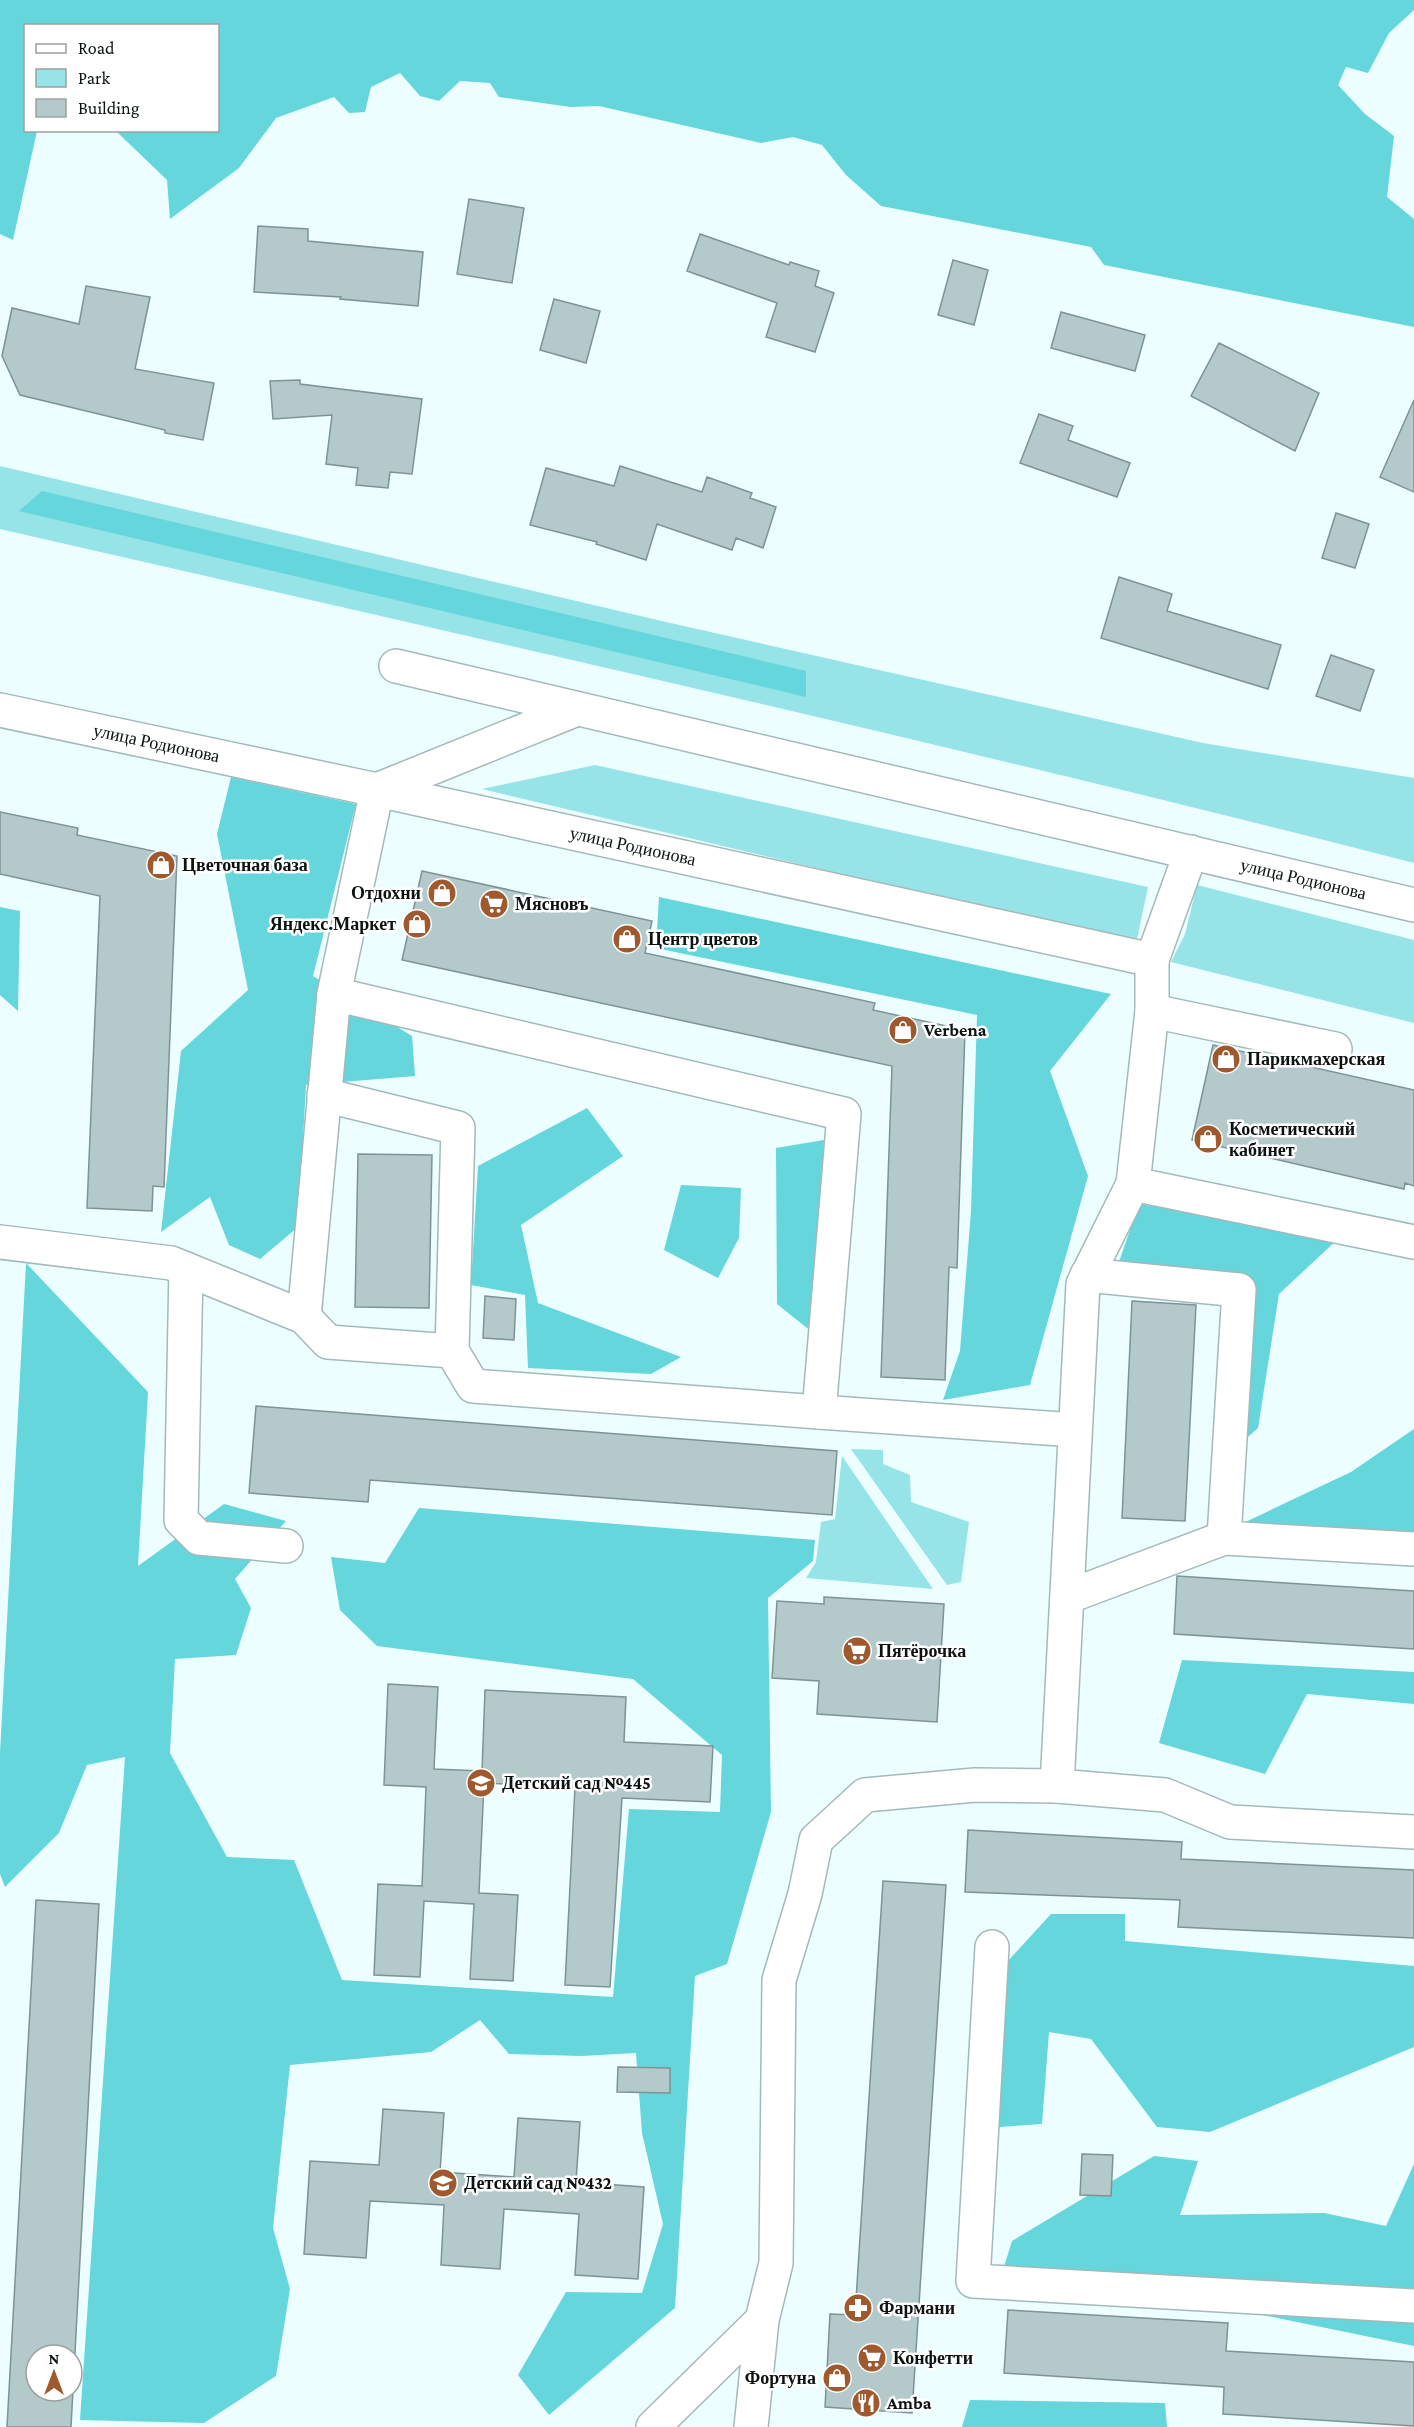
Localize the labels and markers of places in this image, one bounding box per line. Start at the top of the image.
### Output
shop icon: Цветочная база [145,849,177,881]
place label: Цветочная база [182,855,308,875]
shop icon: Отдохни [426,877,458,909]
place label: Отдохни [351,883,421,903]
supermarket icon: Мясновъ [478,888,510,920]
place label: Мясновъ [515,894,589,914]
shop icon: Яндекс.Маркет [401,908,433,940]
place label: Яндекс.Маркет [270,914,396,934]
shop icon: Центр цветов [611,923,643,955]
place label: Центр цветов [648,929,758,949]
shop icon: Verbena [887,1014,919,1046]
place label: Verbena [923,1020,987,1040]
shop icon: Парикмахерская [1210,1043,1242,1075]
place label: Парикмахерская [1247,1049,1386,1069]
place label: Косметический кабинет [1229,1119,1355,1160]
shop icon: Косметический кабинет [1192,1123,1224,1155]
supermarket icon: Пятёрочка [841,1635,873,1667]
place label: Пятёрочка [878,1641,966,1661]
school or university icon: Детский сад №445 [465,1767,497,1799]
place label: Детский сад №445 [502,1773,651,1793]
school or university icon: Детский сад №432 [427,2167,459,2199]
place label: Детский сад №432 [464,2173,612,2193]
pharmacy icon: Фармани [842,2292,874,2324]
place label: Фармани [879,2298,955,2318]
supermarket icon: Конфетти [856,2342,888,2374]
place label: Конфетти [893,2348,973,2368]
shop icon: Фортуна [821,2362,853,2394]
place label: Фортуна [745,2368,816,2388]
restaurant icon: Amba [850,2387,882,2419]
place label: Amba [886,2393,932,2413]

